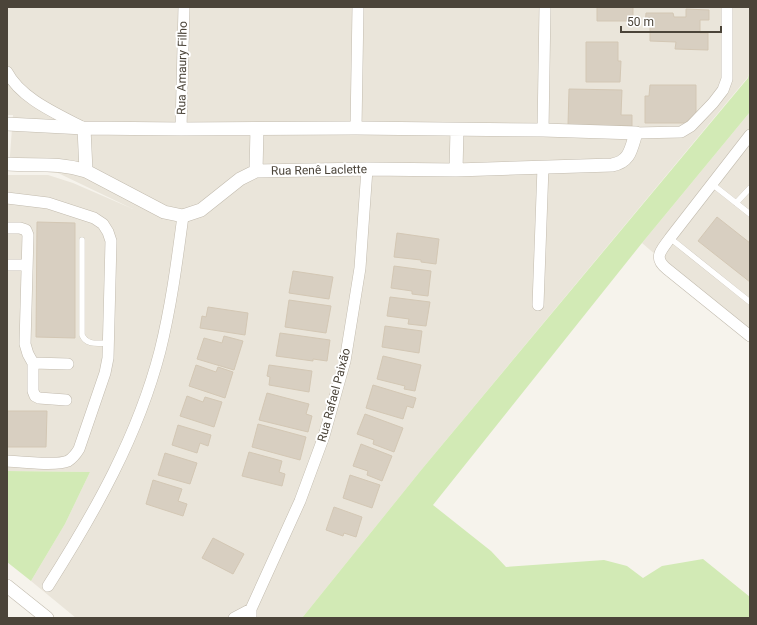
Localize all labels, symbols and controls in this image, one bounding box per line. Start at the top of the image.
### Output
scale bar [621,8,721,34]
text: 50 m [627,15,654,29]
street label: Rua Amaury Filho [174,21,190,115]
street label: Rua Renê Laclette [271,162,367,178]
street label: Rua Rafael Paixão [315,346,353,444]

